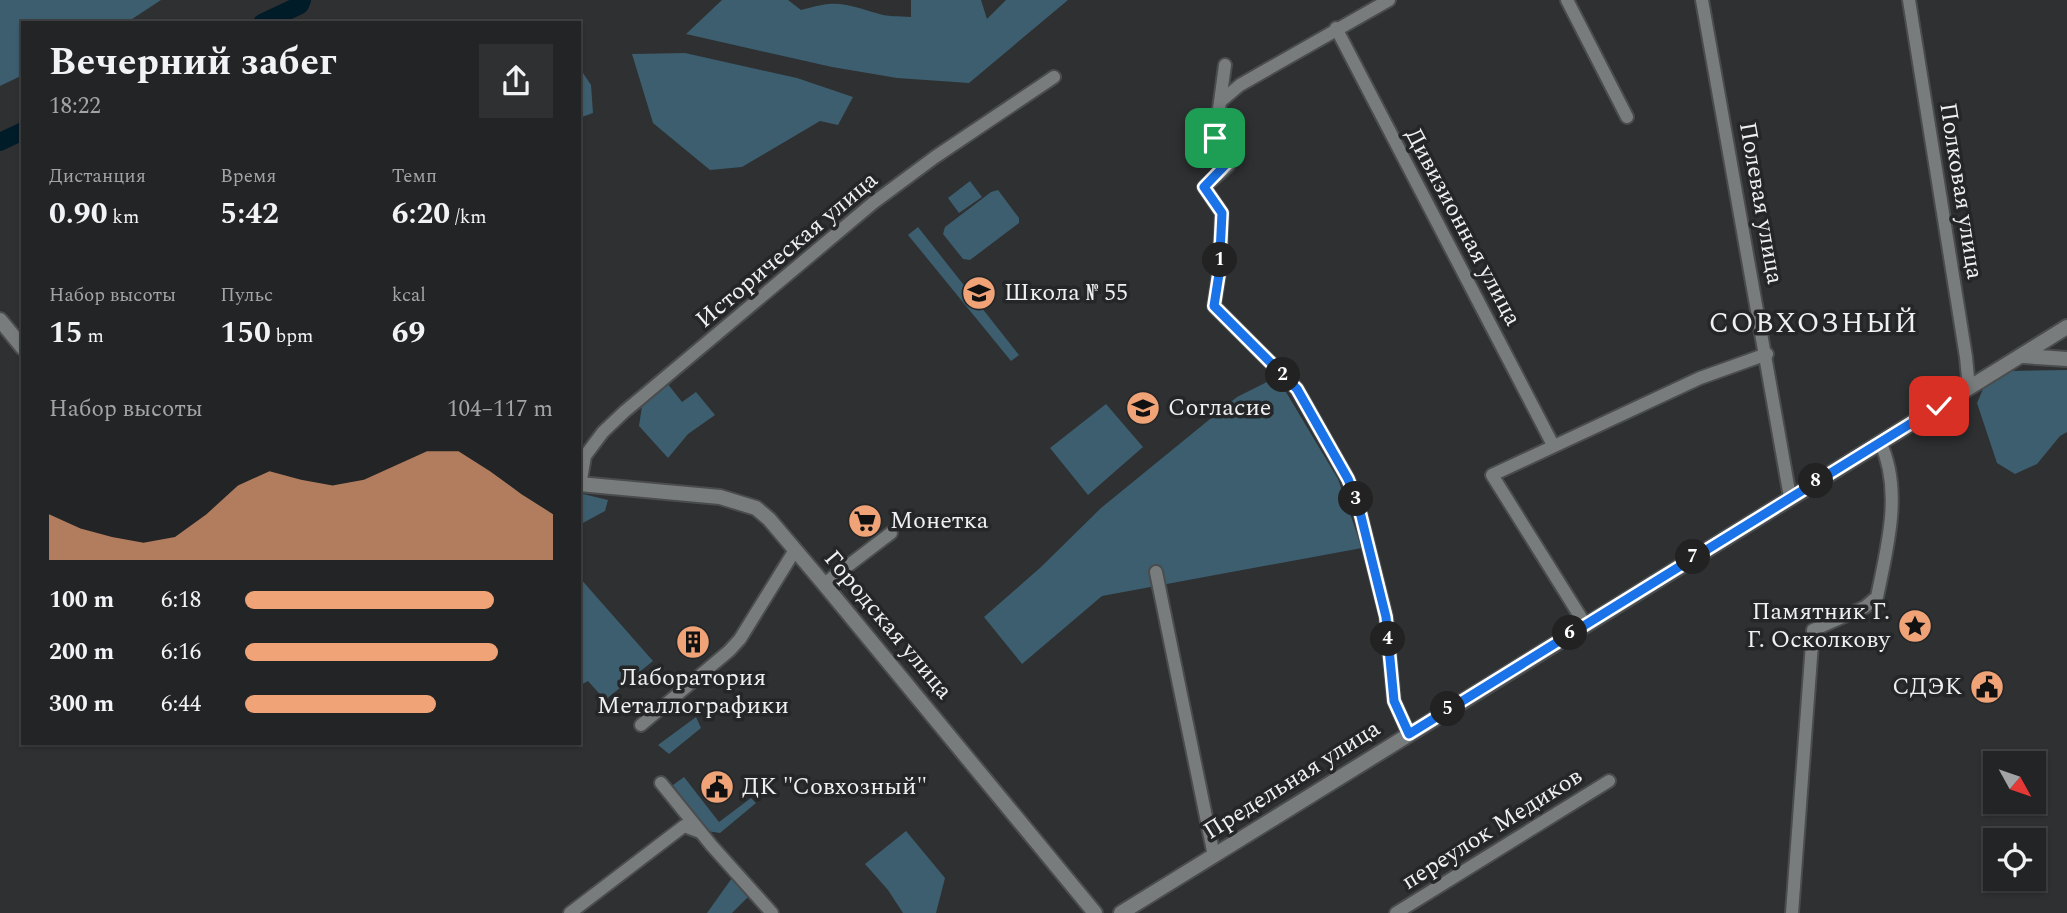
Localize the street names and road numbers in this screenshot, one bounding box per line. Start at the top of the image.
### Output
street label: Полковая улица [1929,100,1993,282]
street label: Полевая улица [1729,119,1793,287]
street label: Дивизионная улица [1395,121,1531,333]
street label: Историческая улица [688,163,886,337]
street label: Городская улица [815,543,961,708]
street label: Предельная улица [1196,711,1388,849]
street label: переулок Медиков [1394,759,1590,899]

